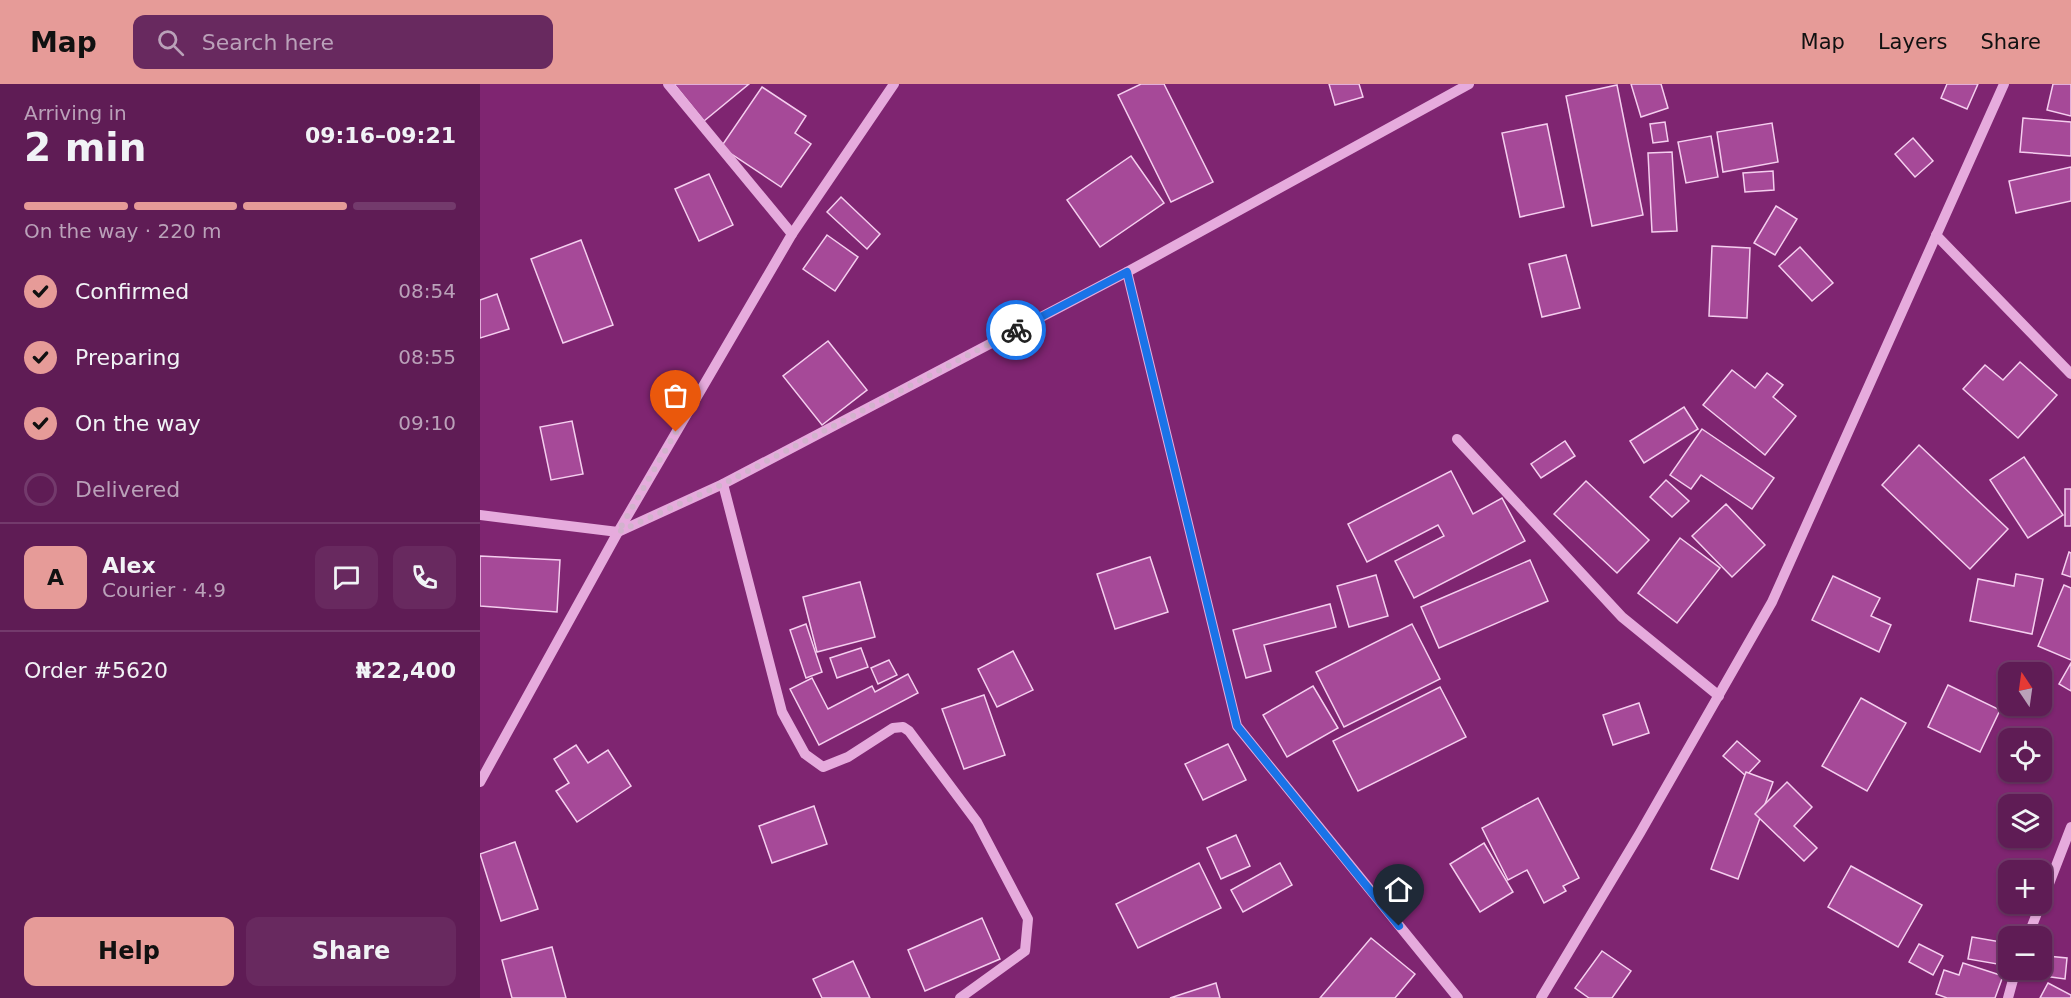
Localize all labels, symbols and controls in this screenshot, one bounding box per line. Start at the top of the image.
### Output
search box [133,15,553,69]
text: Map [30,26,97,59]
icon: search [154,26,187,59]
text: Search here [202,30,334,55]
text: Map [1801,30,1845,54]
text: Layers [1878,30,1947,54]
text: Share [1980,30,2041,54]
text: Arriving in [24,101,127,125]
text: 09:16–09:21 [305,123,456,148]
text: 2 min [24,125,146,170]
text: On the way · 220 m [24,219,222,243]
icon: check [24,275,57,308]
text: Confirmed [75,279,189,304]
text: 08:54 [398,279,456,303]
courier [986,300,1046,360]
icon: bike [1000,314,1033,347]
icon: check [24,341,57,374]
text: Preparing [75,345,181,370]
text: 08:55 [398,345,456,369]
pin [650,370,701,432]
icon: bag [659,379,692,412]
icon: check [24,407,57,440]
text: On the way [75,411,201,436]
text: 09:10 [398,411,456,435]
text: Delivered [75,477,180,502]
button: chat [315,546,378,609]
button: phone [393,546,456,609]
text: Alex [102,553,156,578]
text: A [47,565,64,590]
text: Courier · 4.9 [102,578,226,602]
text: Order #5620 [24,658,168,683]
text: ₦22,400 [356,658,456,683]
north arrow [1998,662,2052,716]
map controls [1998,662,2052,980]
button: locate [1998,728,2052,782]
button: layers [1998,794,2052,848]
button: + [1998,860,2052,914]
pin [1373,864,1424,926]
icon: home [1382,873,1415,906]
button: Help [24,917,234,986]
button: Share [246,917,456,986]
button: − [1998,926,2052,980]

